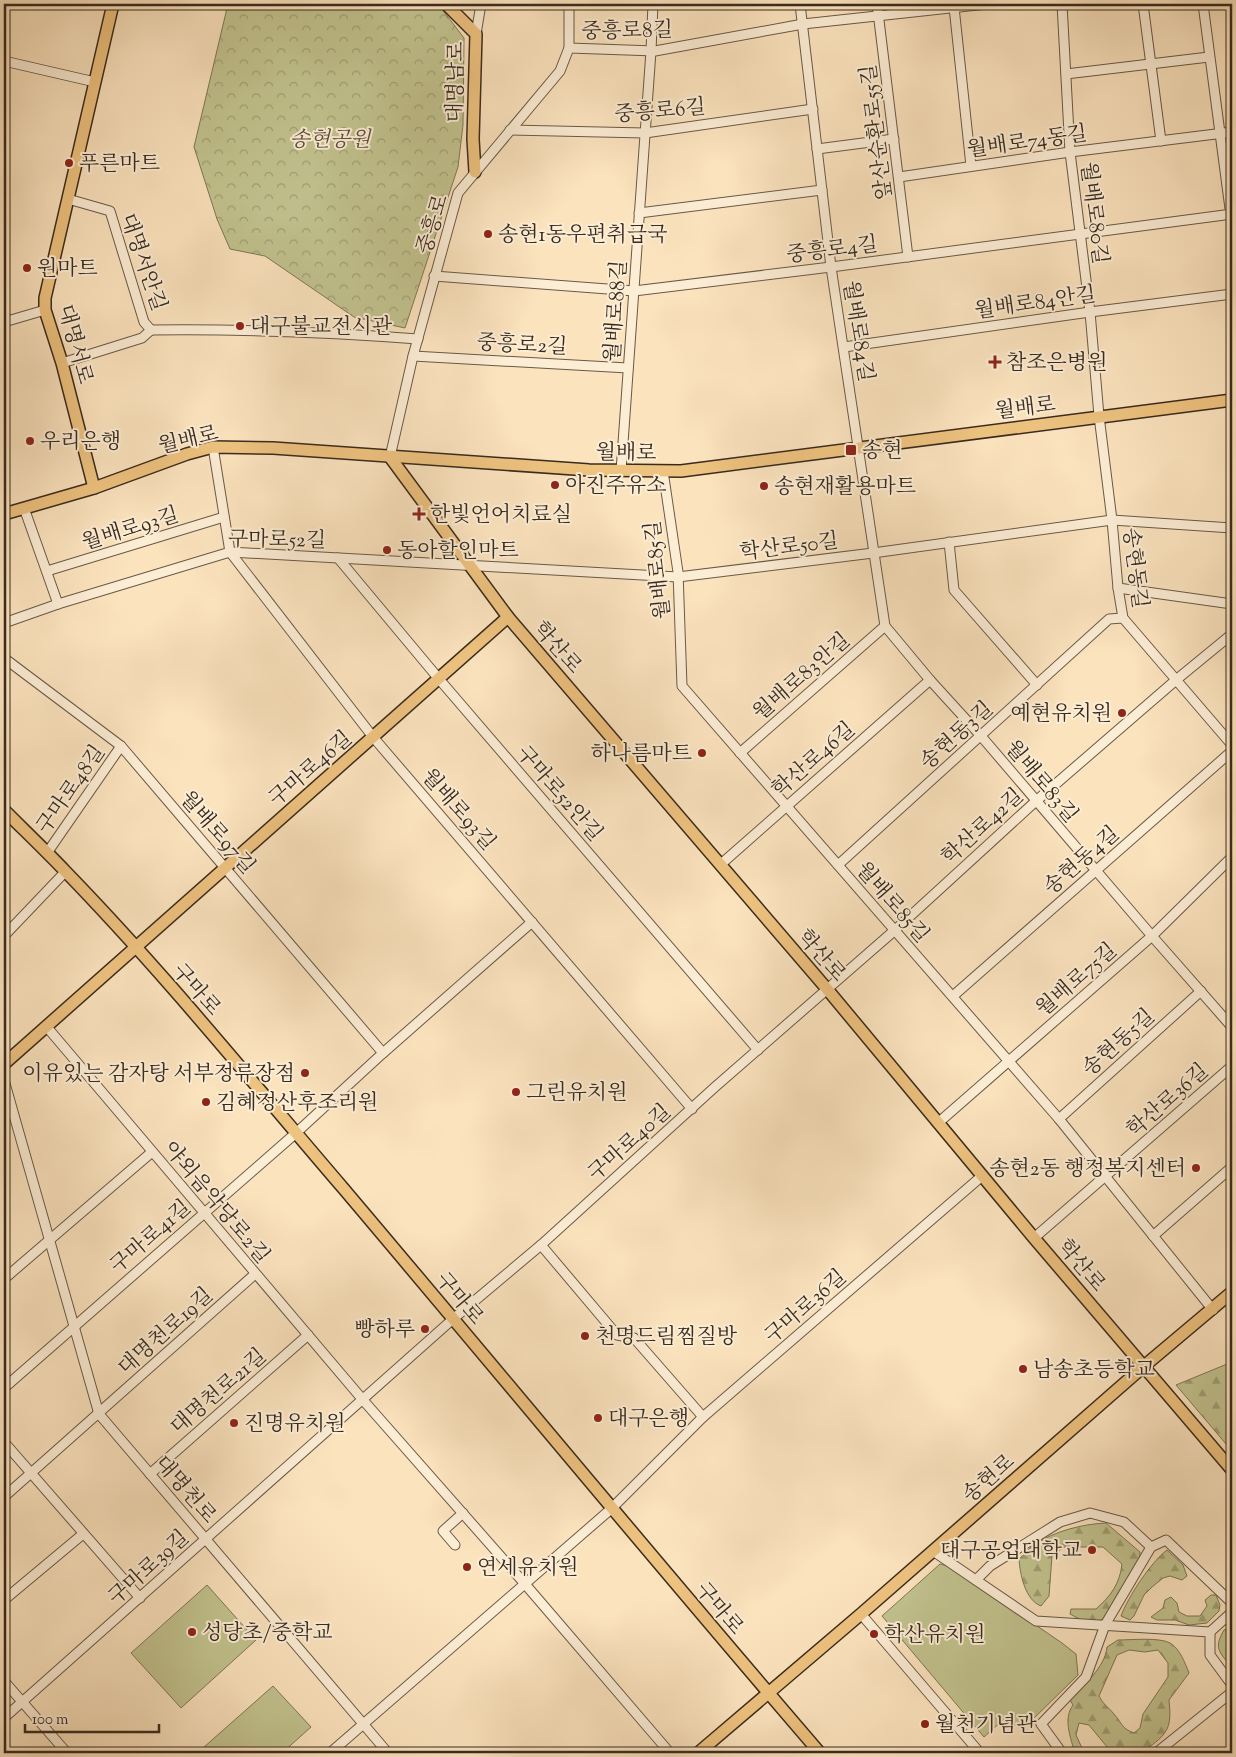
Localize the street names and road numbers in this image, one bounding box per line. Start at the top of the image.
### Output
street label: 중흥로8길 [581,16,673,48]
street label: 대명남로 [441,41,473,123]
street label: 앞산순환로55길 [855,62,901,201]
street label: 중흥로6길 [613,93,707,131]
street label: 월배로74동길 [965,120,1089,166]
street label: 월배로80길 [1072,160,1114,266]
street label: 중흥로 [411,191,457,258]
street label: 대명서안길 [111,210,173,315]
street label: 중흥로4길 [785,231,880,271]
street label: 월배로88길 [598,259,636,363]
street label: 월배로84길 [834,279,880,384]
street label: 월배로84안길 [973,281,1098,327]
street label: 대명서로 [49,301,99,388]
street label: 중흥로2길 [476,329,568,363]
street label: 월배로 [993,390,1057,428]
street label: 월배로 [155,419,221,462]
street label: 월배로 [595,438,657,470]
street label: 월배로93길 [78,501,183,559]
street label: 월배로85길 [639,519,679,621]
street label: 구마로52길 [228,525,326,557]
street label: 송현동길 [1114,526,1154,610]
street label: 학산로50길 [738,527,840,569]
street label: 학산로 [525,616,588,681]
street label: 월배로83안길 [747,627,858,728]
street label: 송현동3길 [914,695,1001,778]
street label: 학산로46길 [766,716,863,805]
street label: 구마로46길 [263,725,360,814]
street label: 월배로83길 [997,734,1084,830]
street label: 구마로48길 [30,740,113,841]
street label: 구마로52안길 [508,740,609,849]
street label: 월배로93길 [413,763,502,858]
street label: 학산로42길 [936,782,1031,873]
street label: 월배로97길 [172,785,261,882]
street label: 송현동4길 [1038,820,1127,903]
street label: 월배로85길 [848,856,935,950]
street label: 학산로 [789,924,852,989]
street label: 월배로75길 [1030,937,1124,1024]
street label: 구마로 [164,958,227,1023]
street label: 송현동5길 [1076,1003,1162,1084]
street label: 학산로36길 [1121,1057,1216,1146]
street label: 구마로40길 [582,1098,679,1189]
street label: 야외음악당로2길 [155,1135,276,1271]
street label: 구마로41길 [104,1194,198,1281]
street label: 학산로 [1049,1233,1112,1299]
street label: 구마로36길 [759,1263,854,1352]
street label: 구마로 [427,1266,490,1332]
street label: 대명천로19길 [112,1282,220,1383]
street label: 대명천로21길 [165,1342,274,1443]
street label: 송현로 [957,1448,1022,1511]
street label: 대명천로 [147,1450,222,1531]
street label: 구마로39길 [102,1524,196,1613]
street label: 구마로 [687,1576,750,1642]

